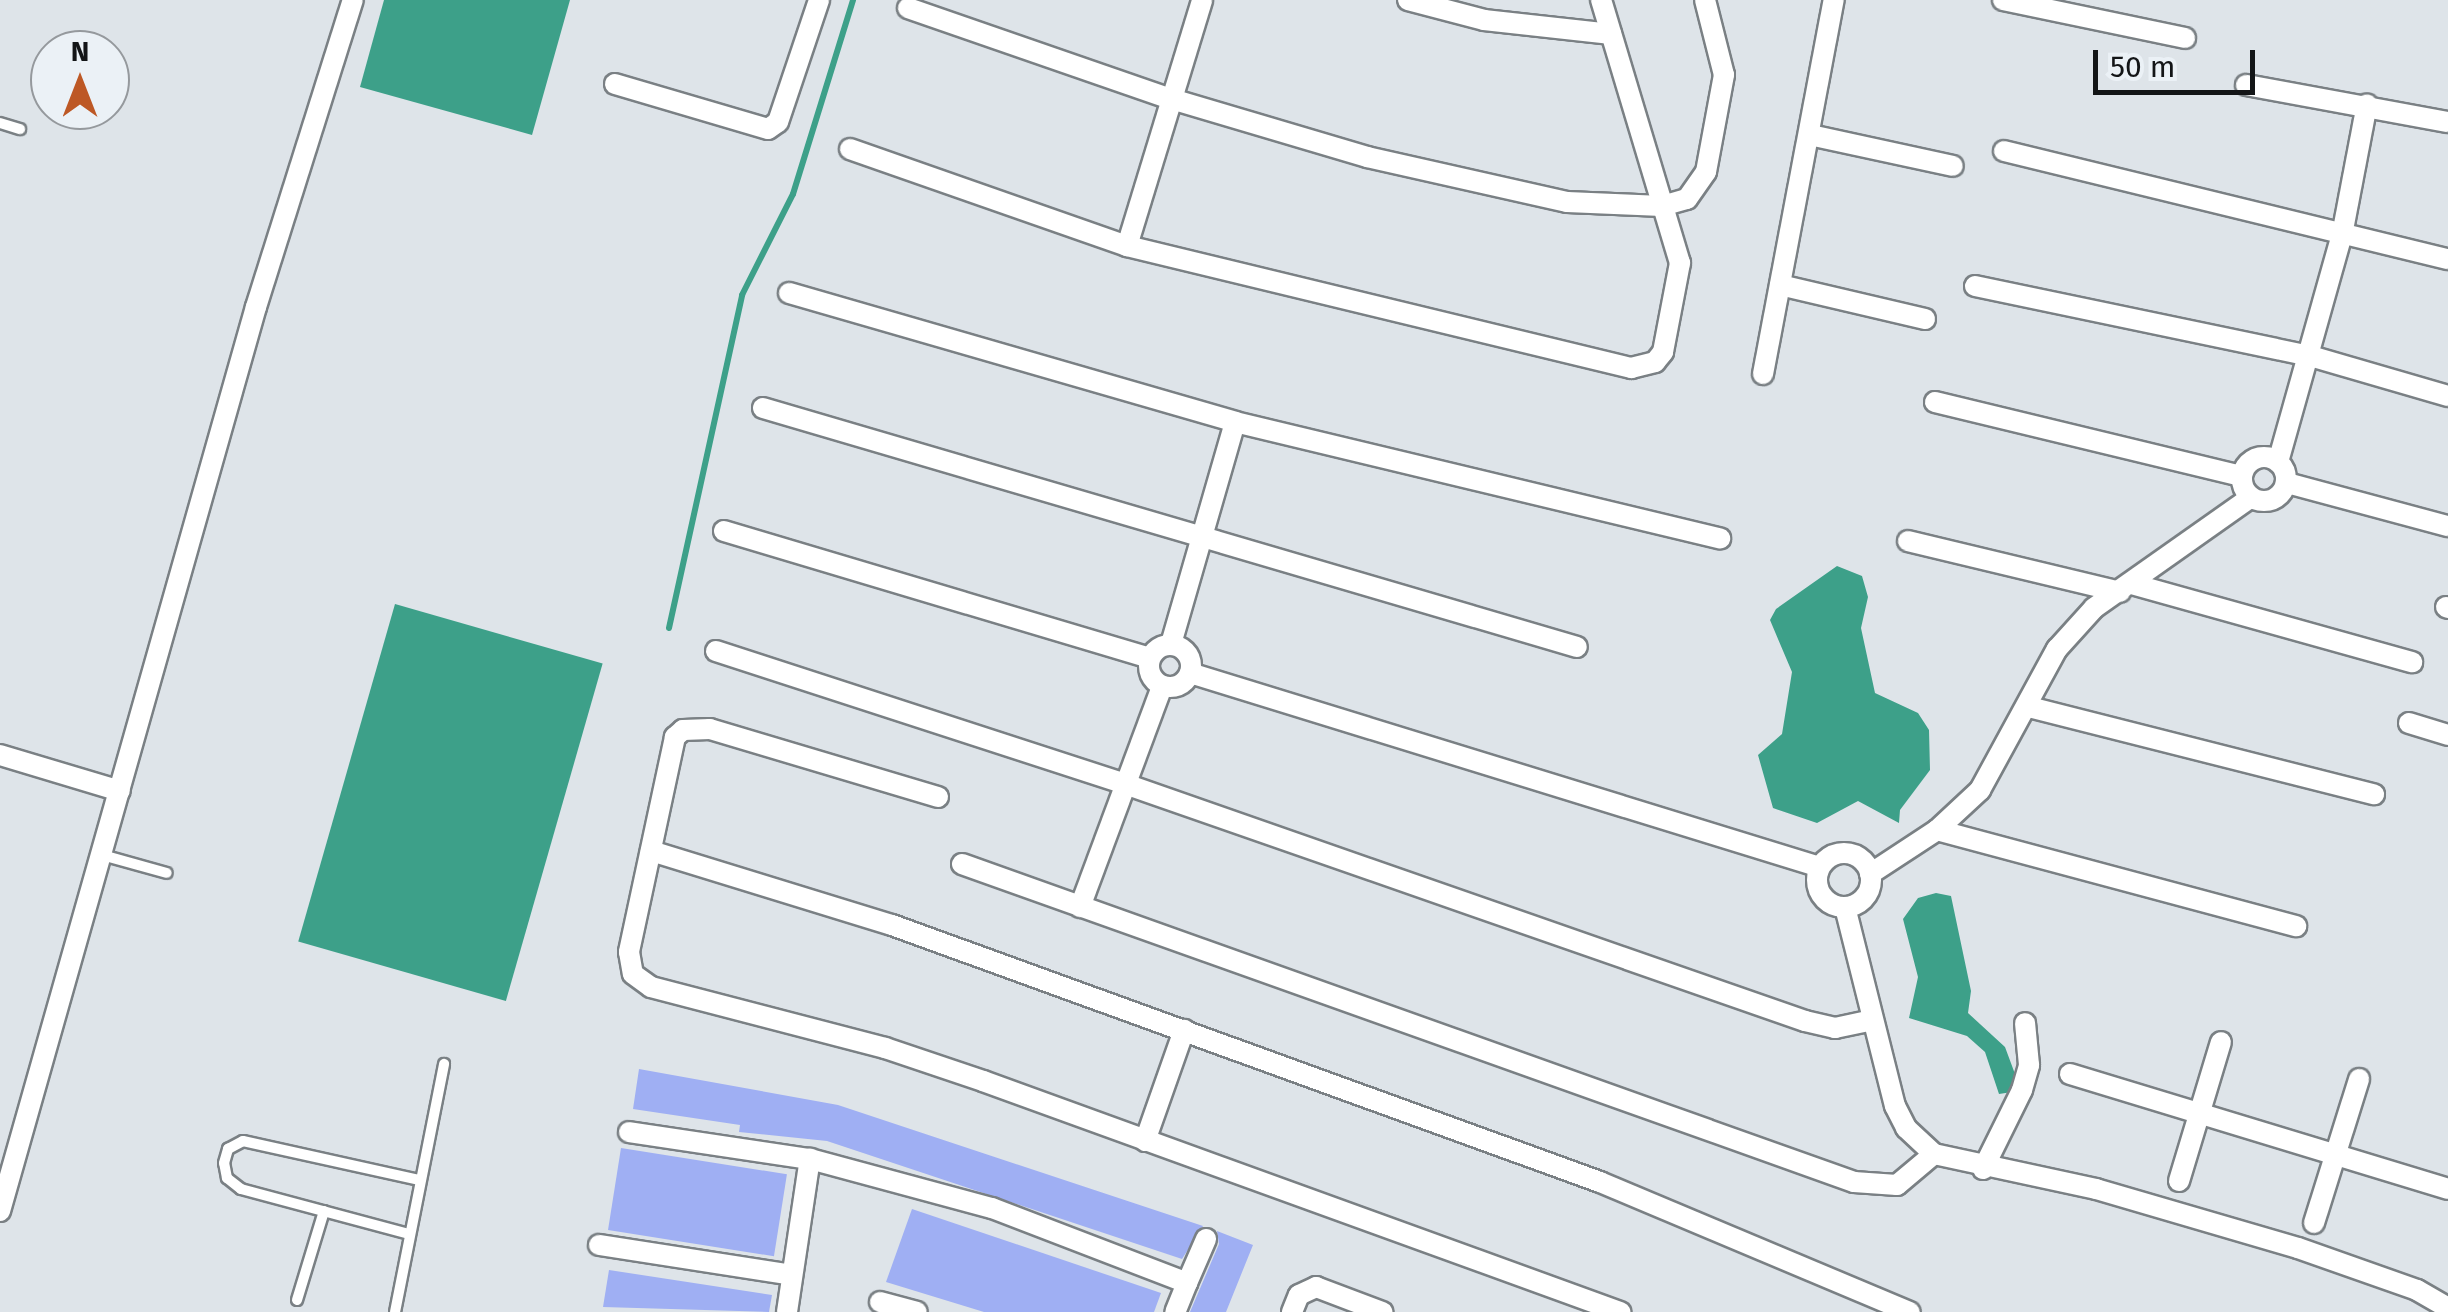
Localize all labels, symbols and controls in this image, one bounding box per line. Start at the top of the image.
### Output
north arrow [30,30,130,130]
scale bar [2098,30,2260,92]
text: N [71,35,89,68]
text: 50 m [2110,49,2175,85]

